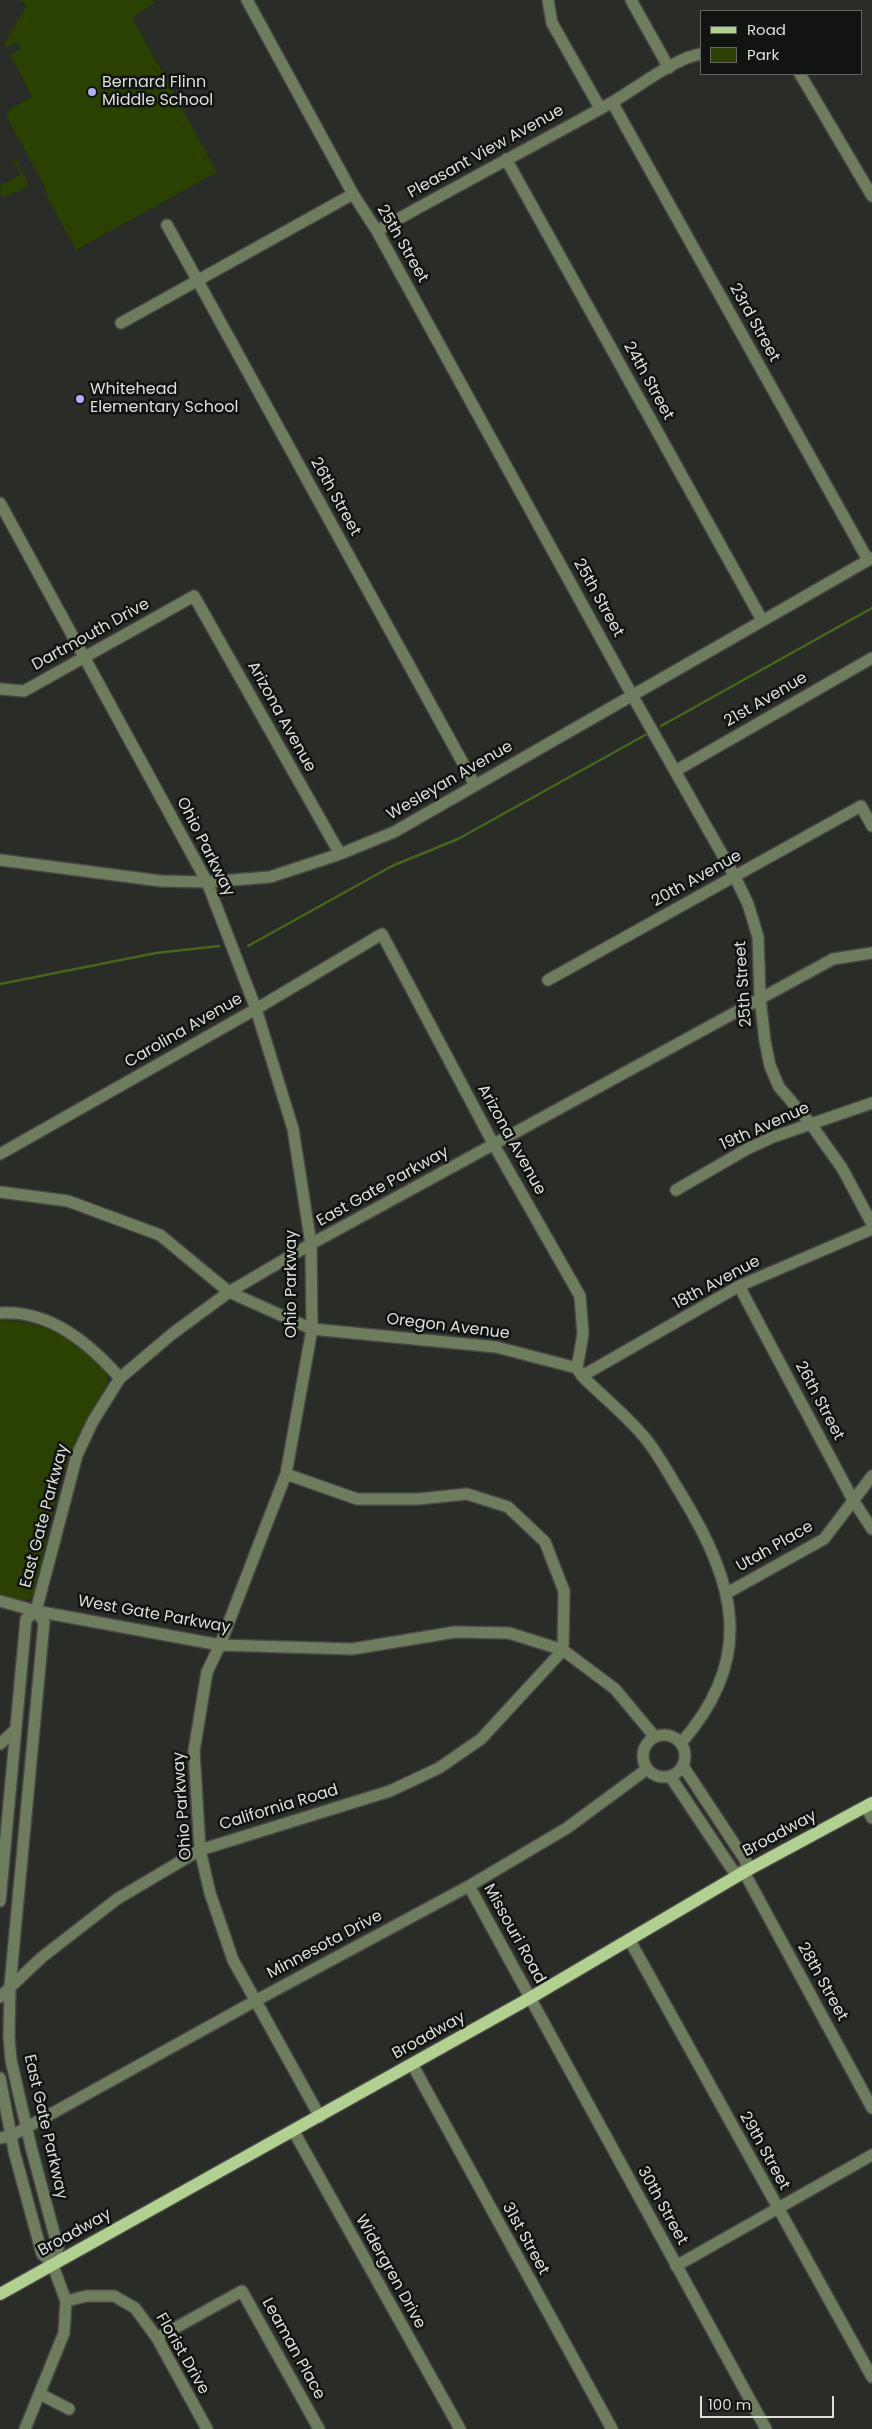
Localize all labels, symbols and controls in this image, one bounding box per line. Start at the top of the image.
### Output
legend [700,10,862,75]
text: Road [747,19,786,40]
text: Park [747,44,779,65]
place label: Bernard Flinn Middle School [102,73,213,111]
marker: Bernard Flinn Middle School [86,86,98,98]
street label: Pleasant View Avenue [405,101,567,203]
street label: 25th Street [372,202,432,286]
street label: 23rd Street [725,281,783,365]
street label: 24th Street [619,339,677,423]
place label: Whitehead Elementary School [90,380,238,418]
marker: Whitehead Elementary School [74,393,86,405]
street label: 26th Street [306,454,364,540]
street label: 25th Street [569,556,627,640]
street label: Dartmouth Drive [29,595,153,675]
street label: Arizona Avenue [243,658,319,776]
street label: 21st Avenue [721,668,811,732]
street label: Wesleyan Avenue [384,737,516,825]
street label: Ohio Parkway [172,794,238,900]
street label: 20th Avenue [649,846,745,912]
street label: 25th Street [731,940,757,1028]
street label: Carolina Avenue [122,990,246,1072]
street label: Arizona Avenue [473,1081,549,1199]
street label: 19th Avenue [717,1099,813,1155]
street label: East Gate Parkway [314,1143,452,1231]
street label: Ohio Parkway [282,1230,302,1338]
street label: 18th Avenue [670,1252,764,1314]
street label: Oregon Avenue [385,1310,511,1344]
street label: 26th Street [790,1358,848,1444]
street label: East Gate Parkway [17,1442,73,1590]
street label: Utah Place [733,1517,817,1577]
street label: West Gate Parkway [76,1592,232,1638]
street label: Ohio Parkway [170,1751,196,1861]
street label: California Road [217,1781,341,1835]
street label: Broadway [740,1807,820,1861]
street label: Missouri Road [479,1881,549,1987]
street label: Minnesota Drive [264,1907,386,1983]
street label: 28th Street [793,1940,851,2024]
street label: Broadway [389,2008,469,2064]
street label: East Gate Parkway [19,2053,71,2201]
street label: 29th Street [735,2109,793,2193]
street label: 30th Street [633,2163,691,2249]
street label: 31st Street [497,2199,553,2279]
street label: Broadway [35,2205,115,2261]
street label: Widergren Drive [351,2212,429,2332]
street label: Leaman Place [257,2295,329,2403]
street label: Florist Drive [151,2310,213,2398]
scale bar [702,2386,836,2418]
text: 100 m [708,2394,751,2415]

